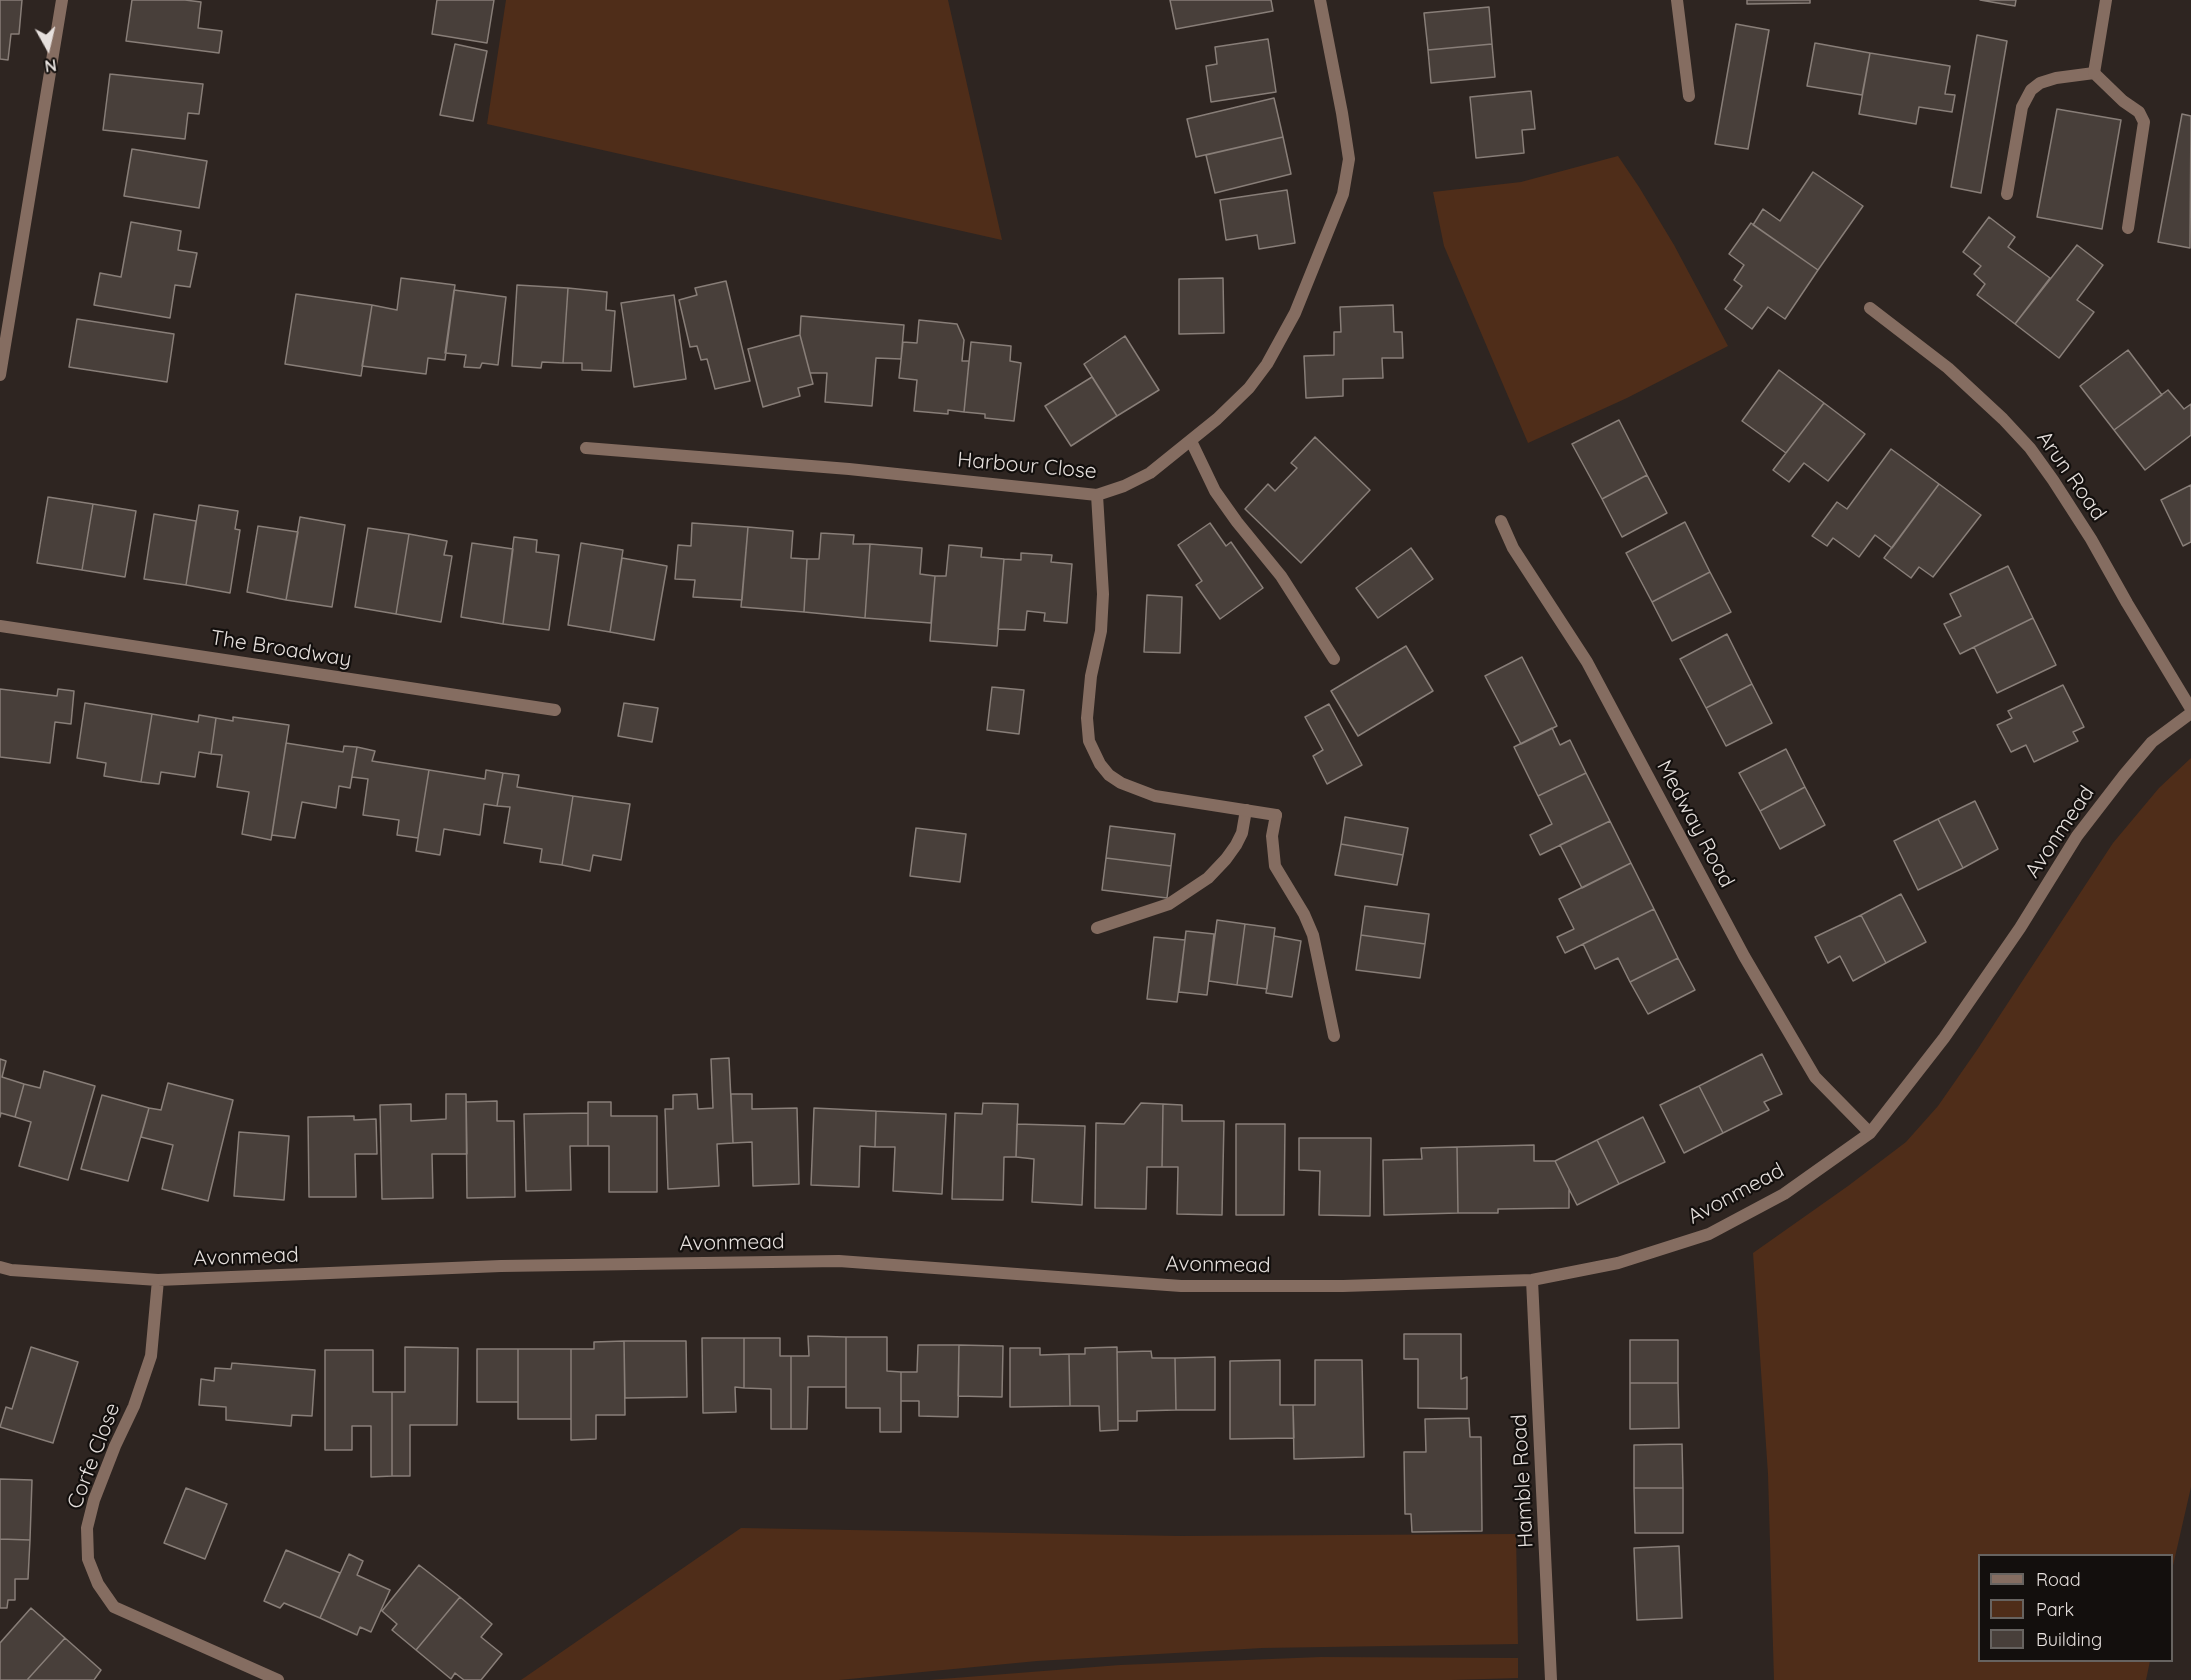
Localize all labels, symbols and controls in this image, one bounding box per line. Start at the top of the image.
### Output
north arrow [18,18,78,78]
text: N [43,55,58,77]
street label: Arun Road [2031,426,2111,526]
street label: Harbour Close [956,447,1098,485]
street label: The Broadway [209,625,353,673]
street label: Medway Road [1651,756,1739,892]
street label: Avonmead [2020,781,2100,883]
street label: Avonmead [1684,1158,1788,1230]
street label: Avonmead [679,1229,785,1257]
street label: Avonmead [193,1243,299,1271]
street label: Avonmead [1165,1251,1271,1279]
street label: Corfe Close [62,1399,126,1513]
street label: Hamble Road [1507,1413,1539,1549]
legend [1978,1554,2173,1662]
text: Road [2036,1568,2081,1591]
text: Park [2036,1598,2074,1621]
text: Building [2036,1628,2102,1651]

